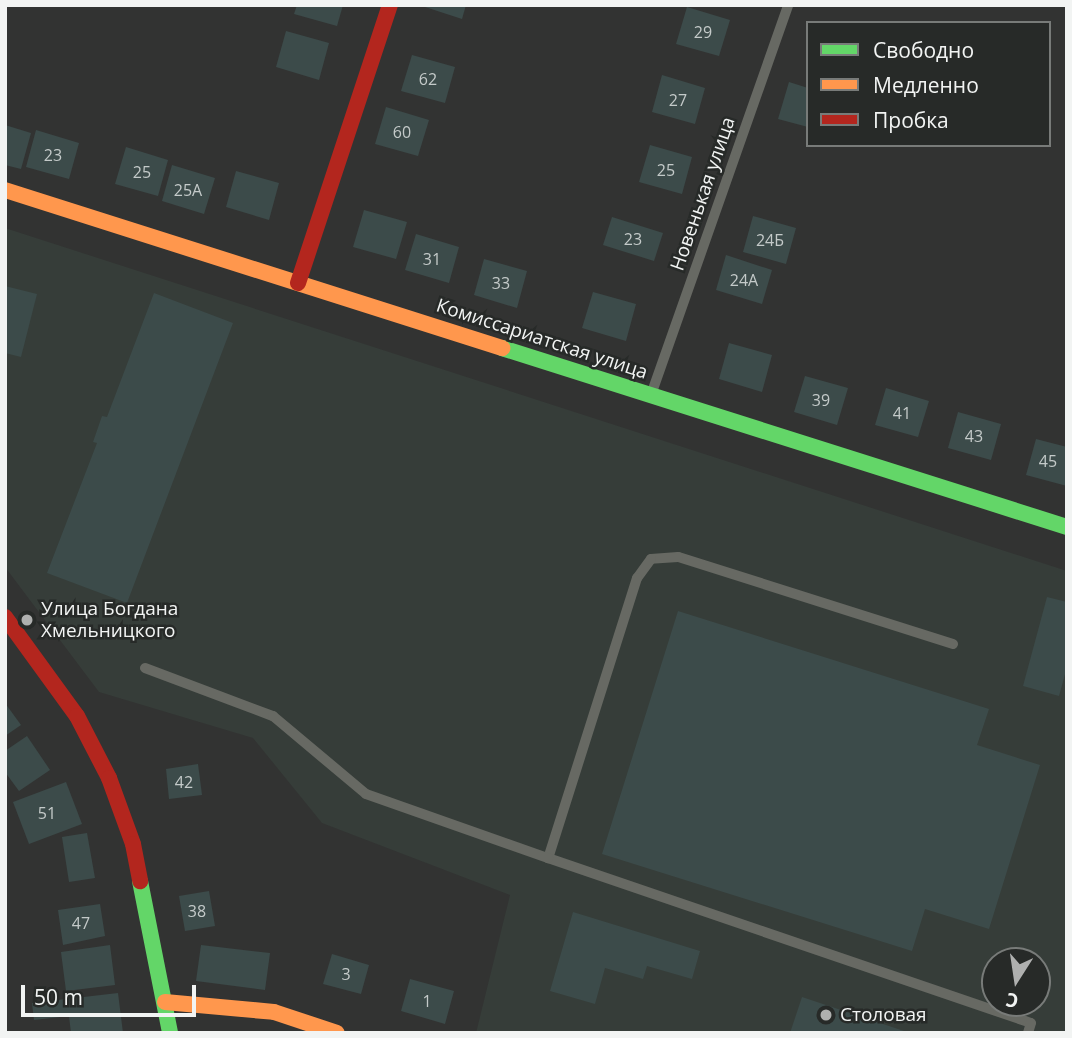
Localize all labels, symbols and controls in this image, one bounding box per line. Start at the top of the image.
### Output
legend [806,21,1051,147]
house number: 29 [694,22,712,42]
text: Свободно [873,36,974,64]
house number: 62 [419,69,437,89]
text: Медленно [873,71,979,99]
house number: 27 [669,90,687,110]
text: Пробка [873,106,949,134]
street label: Новенькая улица [666,114,740,274]
house number: 60 [393,122,411,142]
house number: 23 [44,145,62,165]
house number: 25 [657,160,675,180]
house number: 25 [133,162,151,182]
house number: 25А [174,180,202,200]
house number: 23 [624,229,642,249]
house number: 24Б [756,230,784,250]
house number: 31 [423,249,441,269]
house number: 24А [730,270,758,290]
house number: 33 [492,273,510,293]
street label: Комиссариатская улица [433,294,651,384]
house number: 39 [812,390,830,410]
house number: 41 [893,403,911,423]
house number: 43 [965,426,983,446]
house number: 45 [1039,451,1057,471]
place label: Улица Богдана Хмельницкого [41,598,178,642]
marker: Улица Богдана Хмельницкого [19,612,35,628]
house number: 42 [175,772,193,792]
house number: 51 [38,803,56,823]
house number: 38 [188,901,206,921]
house number: 47 [72,913,90,933]
north arrow [981,947,1051,1017]
house number: 3 [341,964,351,984]
scale bar [24,972,200,1016]
text: 50 m [34,983,83,1011]
text: С [1003,987,1021,1015]
house number: 1 [422,991,432,1011]
place label: Столовая [840,1004,927,1026]
marker: Столовая [818,1007,834,1023]

